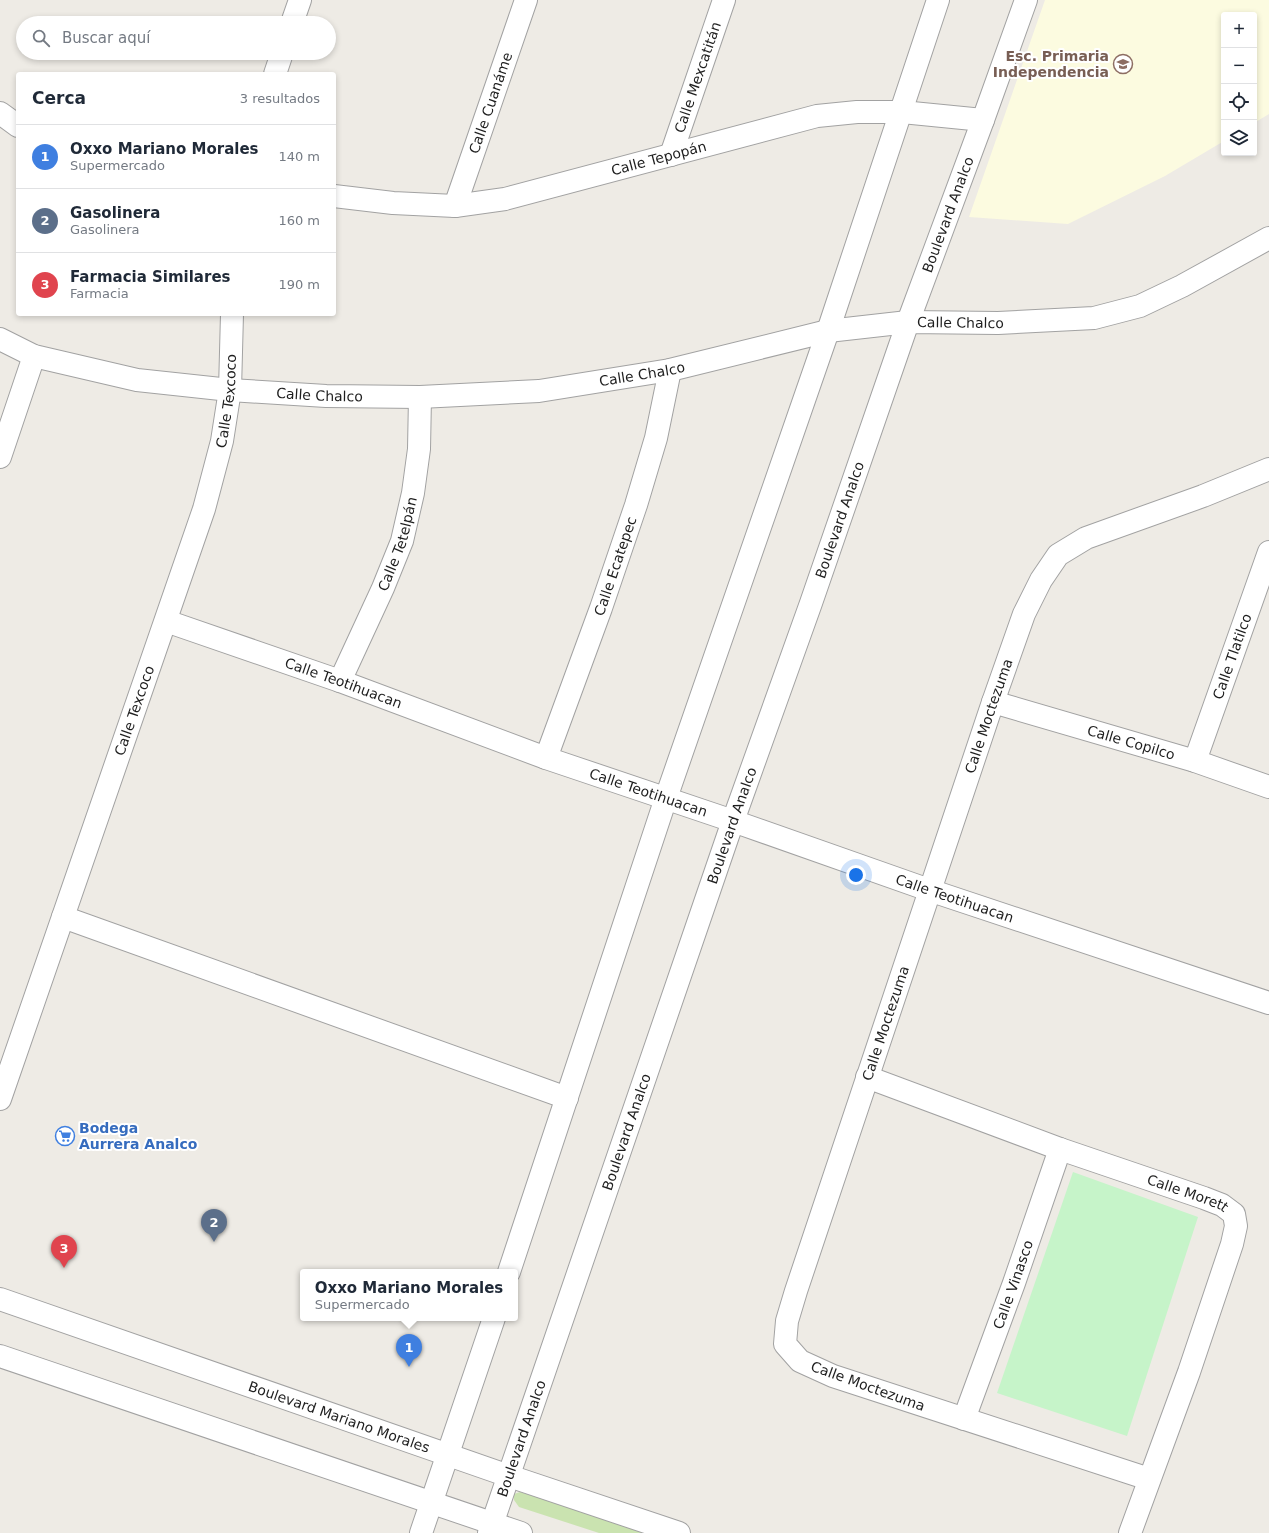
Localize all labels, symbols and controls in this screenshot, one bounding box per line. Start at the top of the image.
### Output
map controls [1221,12,1257,156]
button: + [1221,12,1257,48]
search box [16,16,336,60]
street label: Calle Mexcatitán [671,20,724,135]
icon: search [30,27,52,49]
text: Buscar aquí [62,29,150,47]
place label: Esc. Primaria Independencia [993,48,1109,80]
button: − [1221,48,1257,84]
street label: Calle Cuanáme [466,50,515,156]
school or university icon: Esc. Primaria Independencia [1112,53,1134,75]
button: locate [1221,84,1257,120]
text: Cerca [32,88,86,108]
text: 3 resultados [240,91,320,106]
button: layers [1221,120,1257,156]
street label: Calle Tepopán [609,138,708,178]
text: Oxxo Mariano Morales [70,140,259,158]
text: 1 [40,149,50,164]
text: 140 m [278,149,320,164]
street label: Boulevard Analco [919,154,977,275]
text: Supermercado [70,158,165,173]
text: Gasolinera [70,204,160,222]
text: 2 [40,213,50,228]
text: 160 m [278,213,320,228]
text: Gasolinera [70,222,140,237]
text: Farmacia Similares [70,268,231,286]
text: 3 [40,277,50,292]
text: 190 m [278,277,320,292]
text: Farmacia [70,286,129,301]
street label: Calle Chalco [917,314,1004,331]
street label: Calle Texcoco [213,354,239,450]
street label: Calle Chalco [598,359,686,389]
street label: Calle Chalco [276,385,363,404]
street label: Boulevard Analco [812,459,867,581]
street label: Calle Tetelpán [375,495,420,593]
street label: Calle Ecatepec [591,514,639,618]
street label: Calle Tlatilco [1210,611,1255,701]
street label: Calle Teotihuacan [283,655,404,712]
street label: Calle Moctezuma [962,657,1016,776]
street label: Calle Texcoco [111,663,157,758]
street label: Calle Copilco [1086,722,1177,763]
street label: Calle Teotihuacan [587,765,709,820]
street label: Boulevard Analco [704,765,760,886]
your location [846,865,866,885]
street label: Calle Teotihuacan [893,871,1016,926]
street label: Calle Moctezuma [859,964,912,1083]
street label: Boulevard Analco [599,1071,654,1192]
place label: Bodega Aurrera Analco [79,1120,198,1152]
supermarket icon: Bodega Aurrera Analco [54,1125,76,1147]
street label: Calle Morett [1145,1171,1232,1215]
pin: 2 [201,1209,227,1242]
pin: 3 [51,1235,77,1268]
street label: Calle Vinasco [990,1238,1036,1331]
popup [300,1269,518,1321]
text: Oxxo Mariano Morales [315,1279,503,1297]
text: Supermercado [315,1297,410,1312]
pin: 1 [396,1334,422,1367]
street label: Calle Moctezuma [809,1358,927,1414]
street label: Boulevard Mariano Morales [246,1378,432,1456]
street label: Boulevard Analco [494,1378,549,1499]

